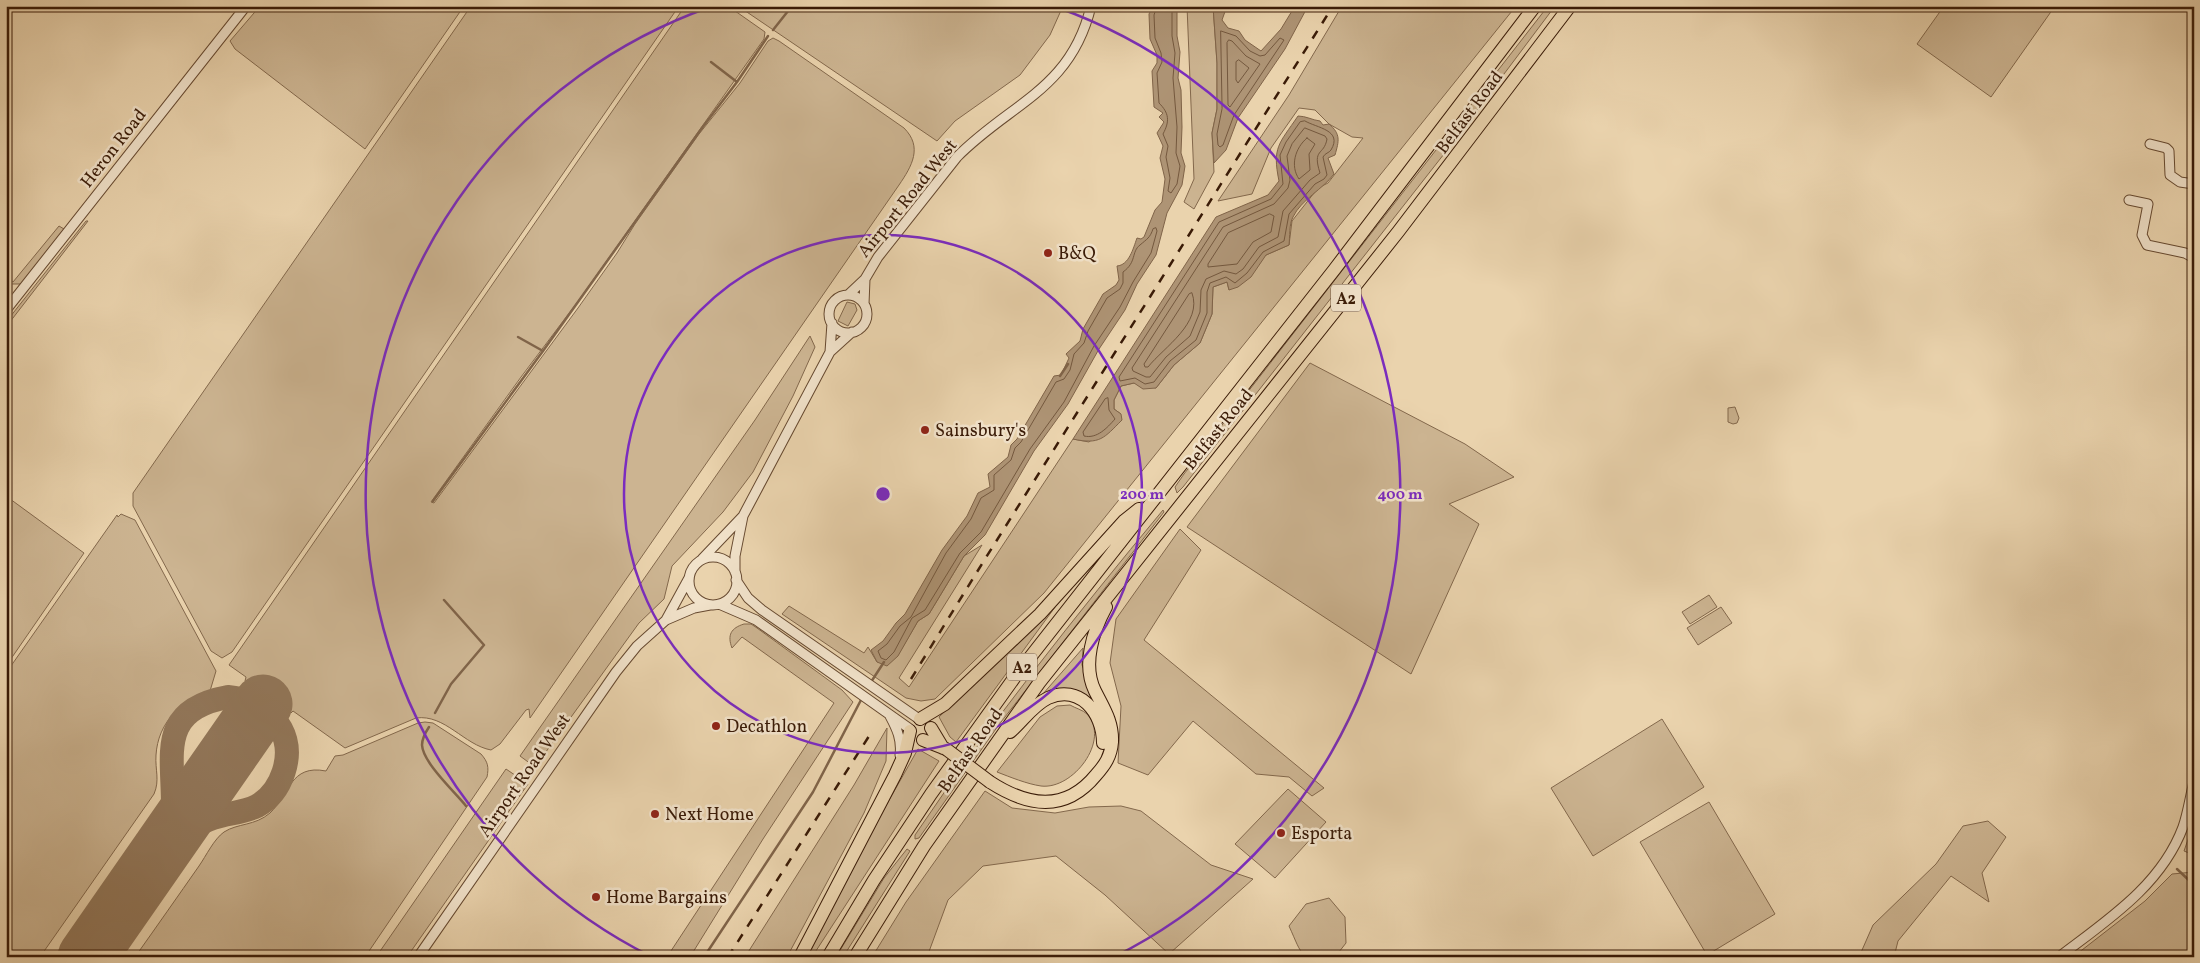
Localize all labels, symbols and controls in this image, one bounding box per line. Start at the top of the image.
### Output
street label: Belfast Road [1431,66,1510,160]
street label: Heron Road [75,104,153,194]
street label: Airport Road West [853,134,964,263]
place label: B&Q [1058,242,1097,267]
marker: B&Q [1042,247,1054,259]
road number: A2 [1331,284,1361,312]
street label: Belfast Road [1178,384,1260,476]
place label: Sainsbury's [935,419,1026,444]
marker: Sainsbury's [919,424,931,436]
centre of rings [874,485,892,503]
text: 200 m [1120,485,1164,506]
text: 400 m [1378,485,1423,506]
road number: A2 [1007,654,1037,680]
street label: Belfast Road [933,703,1010,798]
street label: Airport Road West [473,709,577,843]
place label: Decathlon [726,715,807,740]
marker: Decathlon [710,720,722,732]
place label: Next Home [665,803,754,828]
marker: Next Home [649,808,661,820]
place label: Esporta [1291,822,1352,847]
marker: Esporta [1275,827,1287,839]
place label: Home Bargains [606,886,727,911]
marker: Home Bargains [590,891,602,903]

